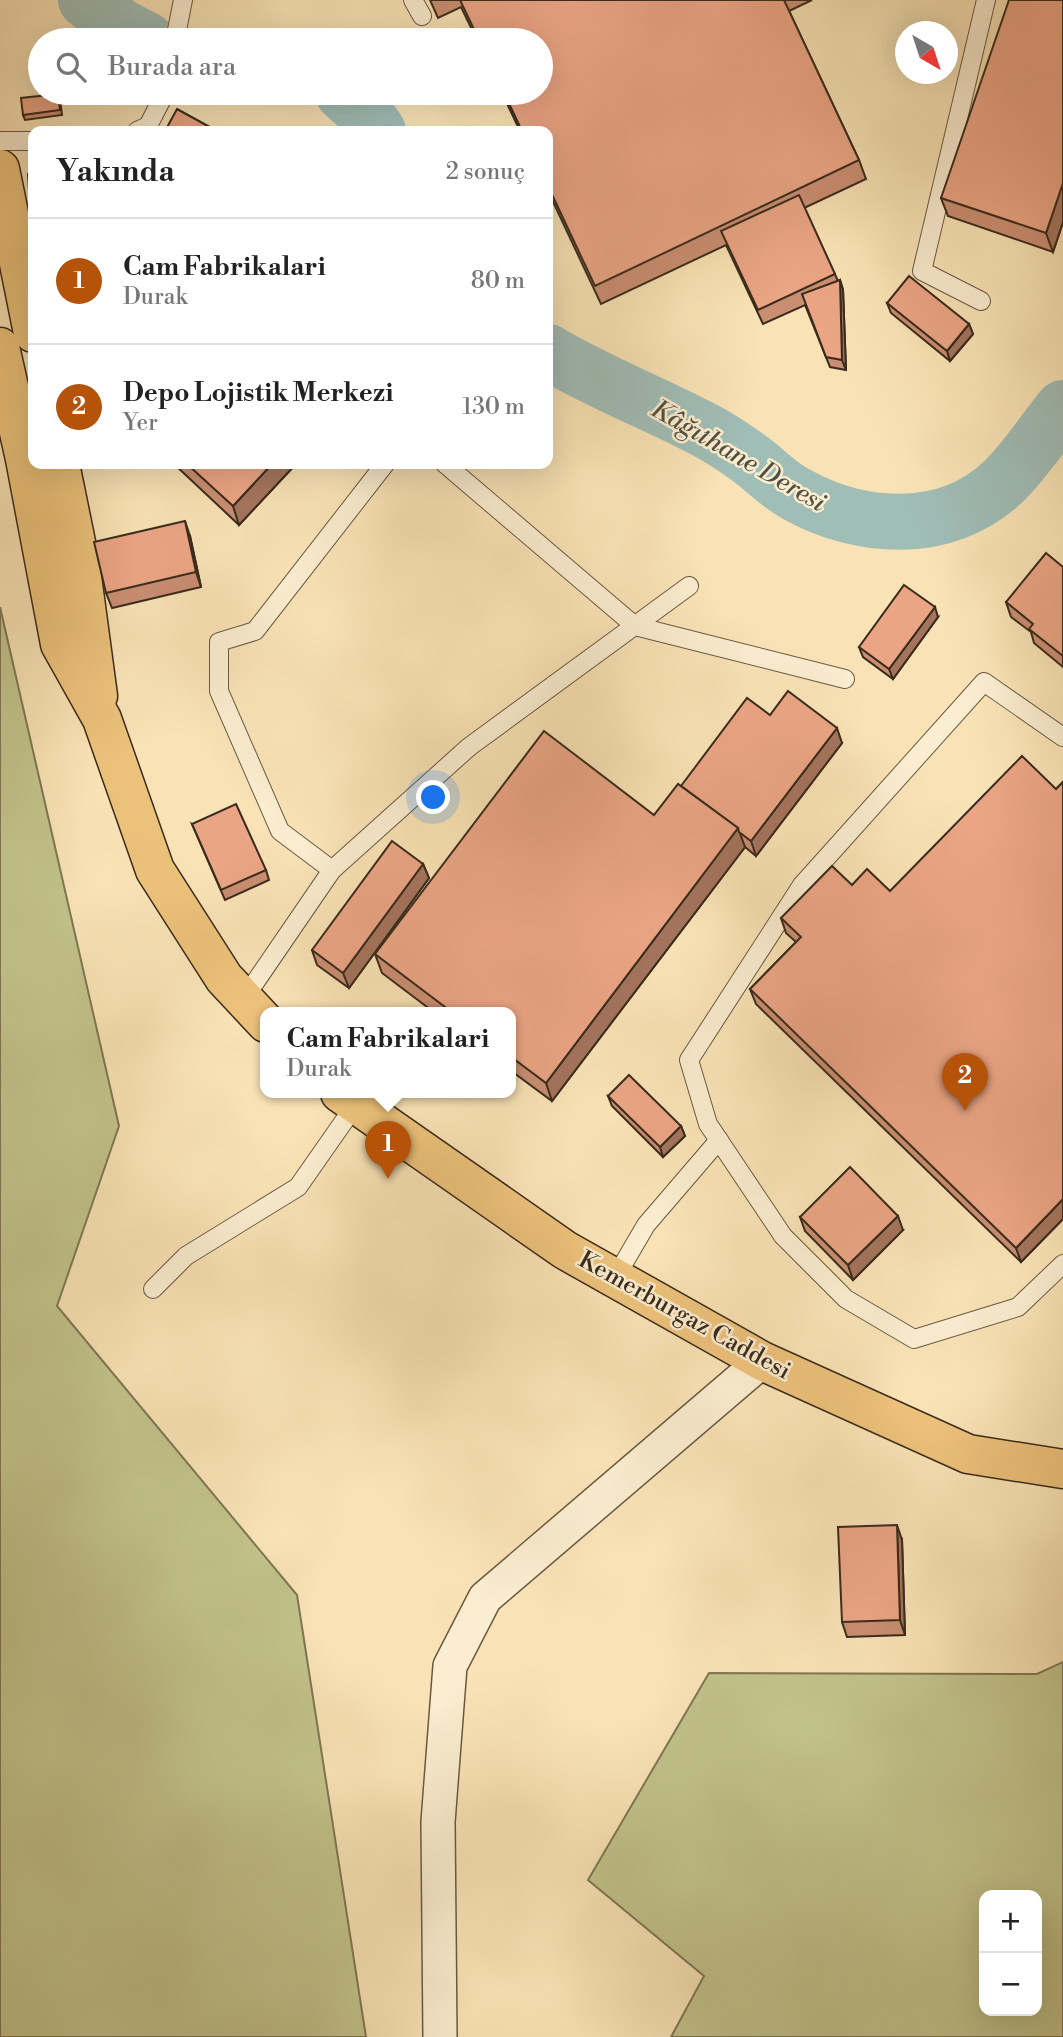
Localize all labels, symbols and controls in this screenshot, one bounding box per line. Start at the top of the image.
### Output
north arrow [895,21,958,84]
search box [28,28,553,105]
icon: search [52,48,90,86]
text: Burada ara [108,51,236,83]
text: Yakında [56,153,175,191]
text: 2 sonuç [446,158,525,186]
text: Cam Fabrikalari [123,251,326,283]
text: 1 [73,267,85,295]
text: 80 m [471,267,525,295]
text: Durak [123,283,187,311]
text: Depo Lojistik Merkezi [123,377,393,409]
text: 2 [72,393,86,421]
text: 130 m [462,393,525,421]
water label: Kâğıthane Deresi [645,393,832,519]
text: Yer [123,409,158,437]
your location [416,780,450,814]
popup [260,1007,516,1098]
text: Cam Fabrikalari [287,1023,489,1055]
pin: 2 [942,1053,988,1111]
text: Durak [287,1055,351,1083]
pin: 1 [365,1121,411,1179]
street label: Kemerburgaz Caddesi [573,1245,796,1387]
map controls [979,1890,1042,2016]
button: + [979,1890,1042,1953]
button: − [979,1953,1042,2016]

